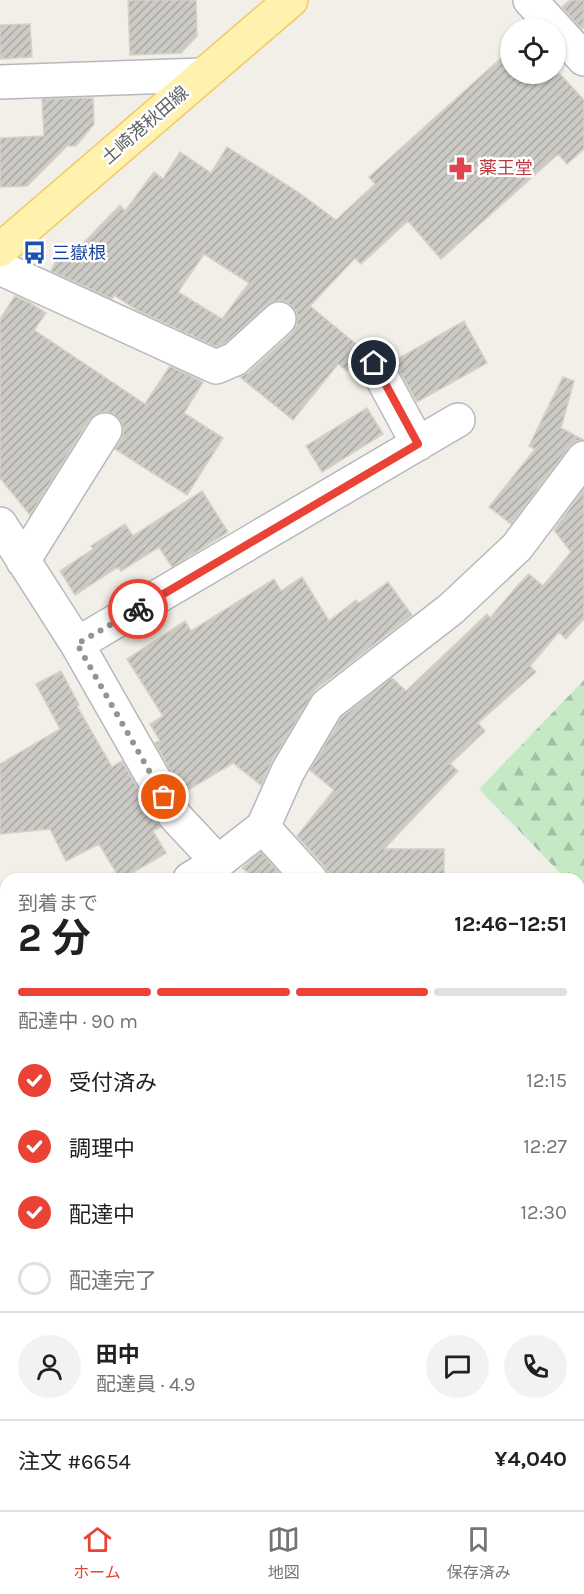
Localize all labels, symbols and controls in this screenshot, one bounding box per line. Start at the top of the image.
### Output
map controls [500,18,566,84]
button: locate [500,18,566,84]
street label: 土崎港秋田線 [97,81,193,169]
pharmacy icon: 薬王堂 [448,155,474,181]
place label: 薬王堂 [479,157,533,179]
bus stop icon: 三嶽根 [21,240,47,266]
place label: 三嶽根 [52,242,106,264]
pin [348,337,399,388]
icon: home [357,346,390,379]
courier [108,579,168,639]
icon: bike [122,593,155,626]
pin [138,771,189,822]
icon: bag [147,780,180,813]
text: 到着まで [18,892,98,915]
text: 12:46–12:51 [454,911,567,937]
text: 2 分 [18,915,90,961]
text: 配達中 · 90 m [18,1010,138,1033]
icon: check [18,1064,51,1097]
text: 12:15 [526,1069,567,1092]
text: 受付済み [69,1070,157,1096]
icon: check [18,1130,51,1163]
text: 12:27 [523,1135,567,1158]
text: 調理中 [69,1136,135,1162]
icon: check [18,1196,51,1229]
text: 12:30 [521,1201,567,1224]
text: 配達中 [69,1202,135,1228]
text: 配達完了 [69,1268,157,1294]
button: person [18,1335,81,1398]
button: chat [426,1335,489,1398]
button: phone [504,1335,567,1398]
text: 田中 [96,1342,140,1368]
text: 配達員 · 4.9 [96,1373,195,1396]
text: ¥4,040 [495,1446,567,1472]
text: 注文 #6654 [18,1449,131,1475]
tab: ホーム [73,1523,121,1583]
tab: 地図 [267,1523,300,1583]
tab: 保存済み [447,1523,511,1583]

